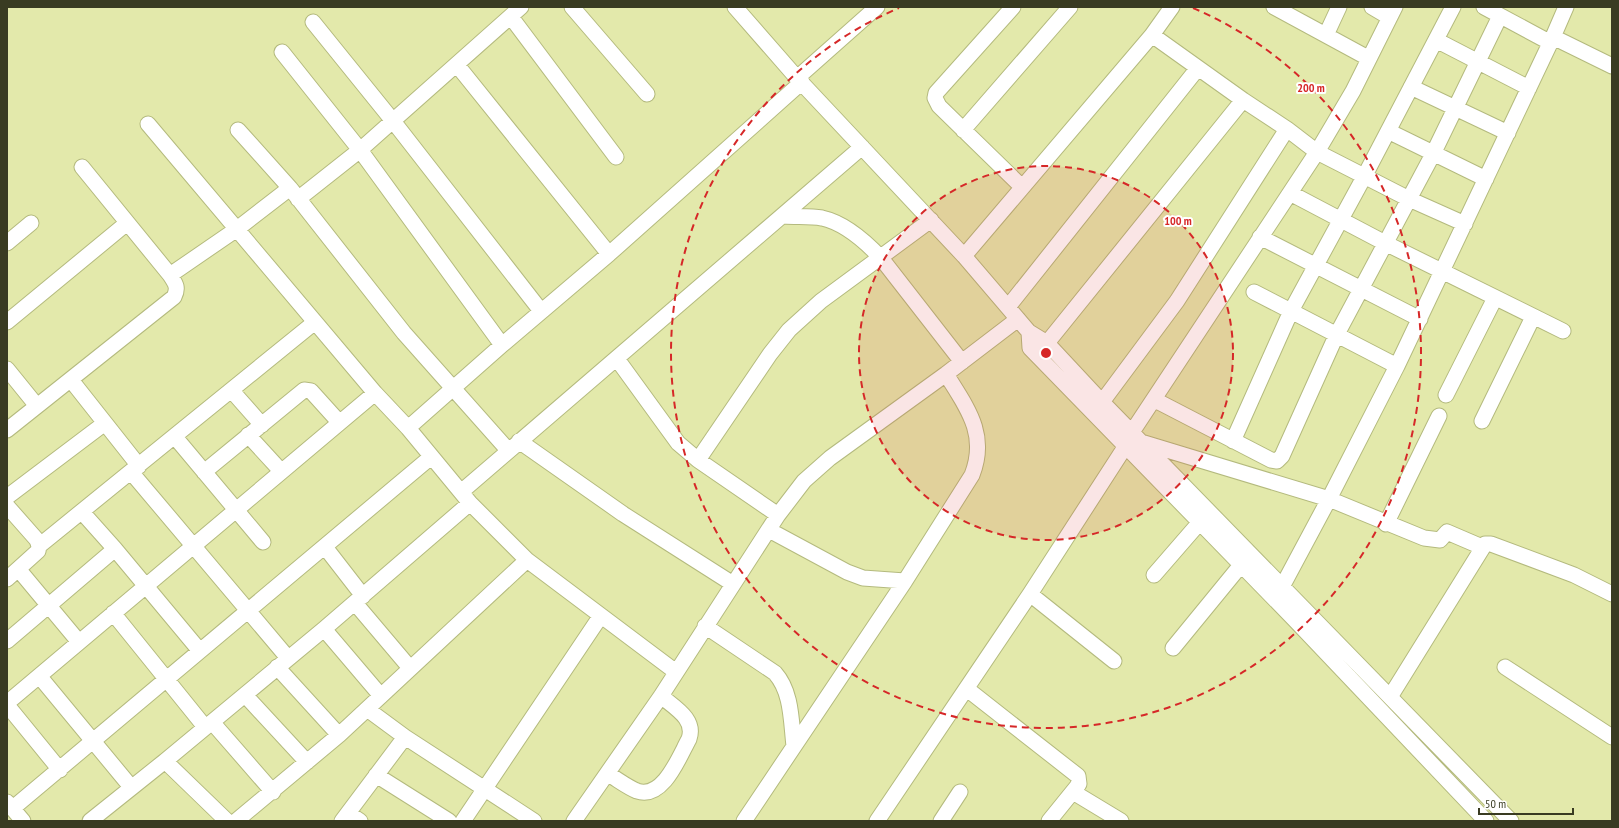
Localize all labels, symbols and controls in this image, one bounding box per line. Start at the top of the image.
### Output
text: 200 m [1297,80,1325,95]
text: 100 m [1164,213,1192,228]
centre of rings [1039,346,1053,360]
scale bar [1479,790,1573,816]
text: 50 m [1485,796,1506,811]

